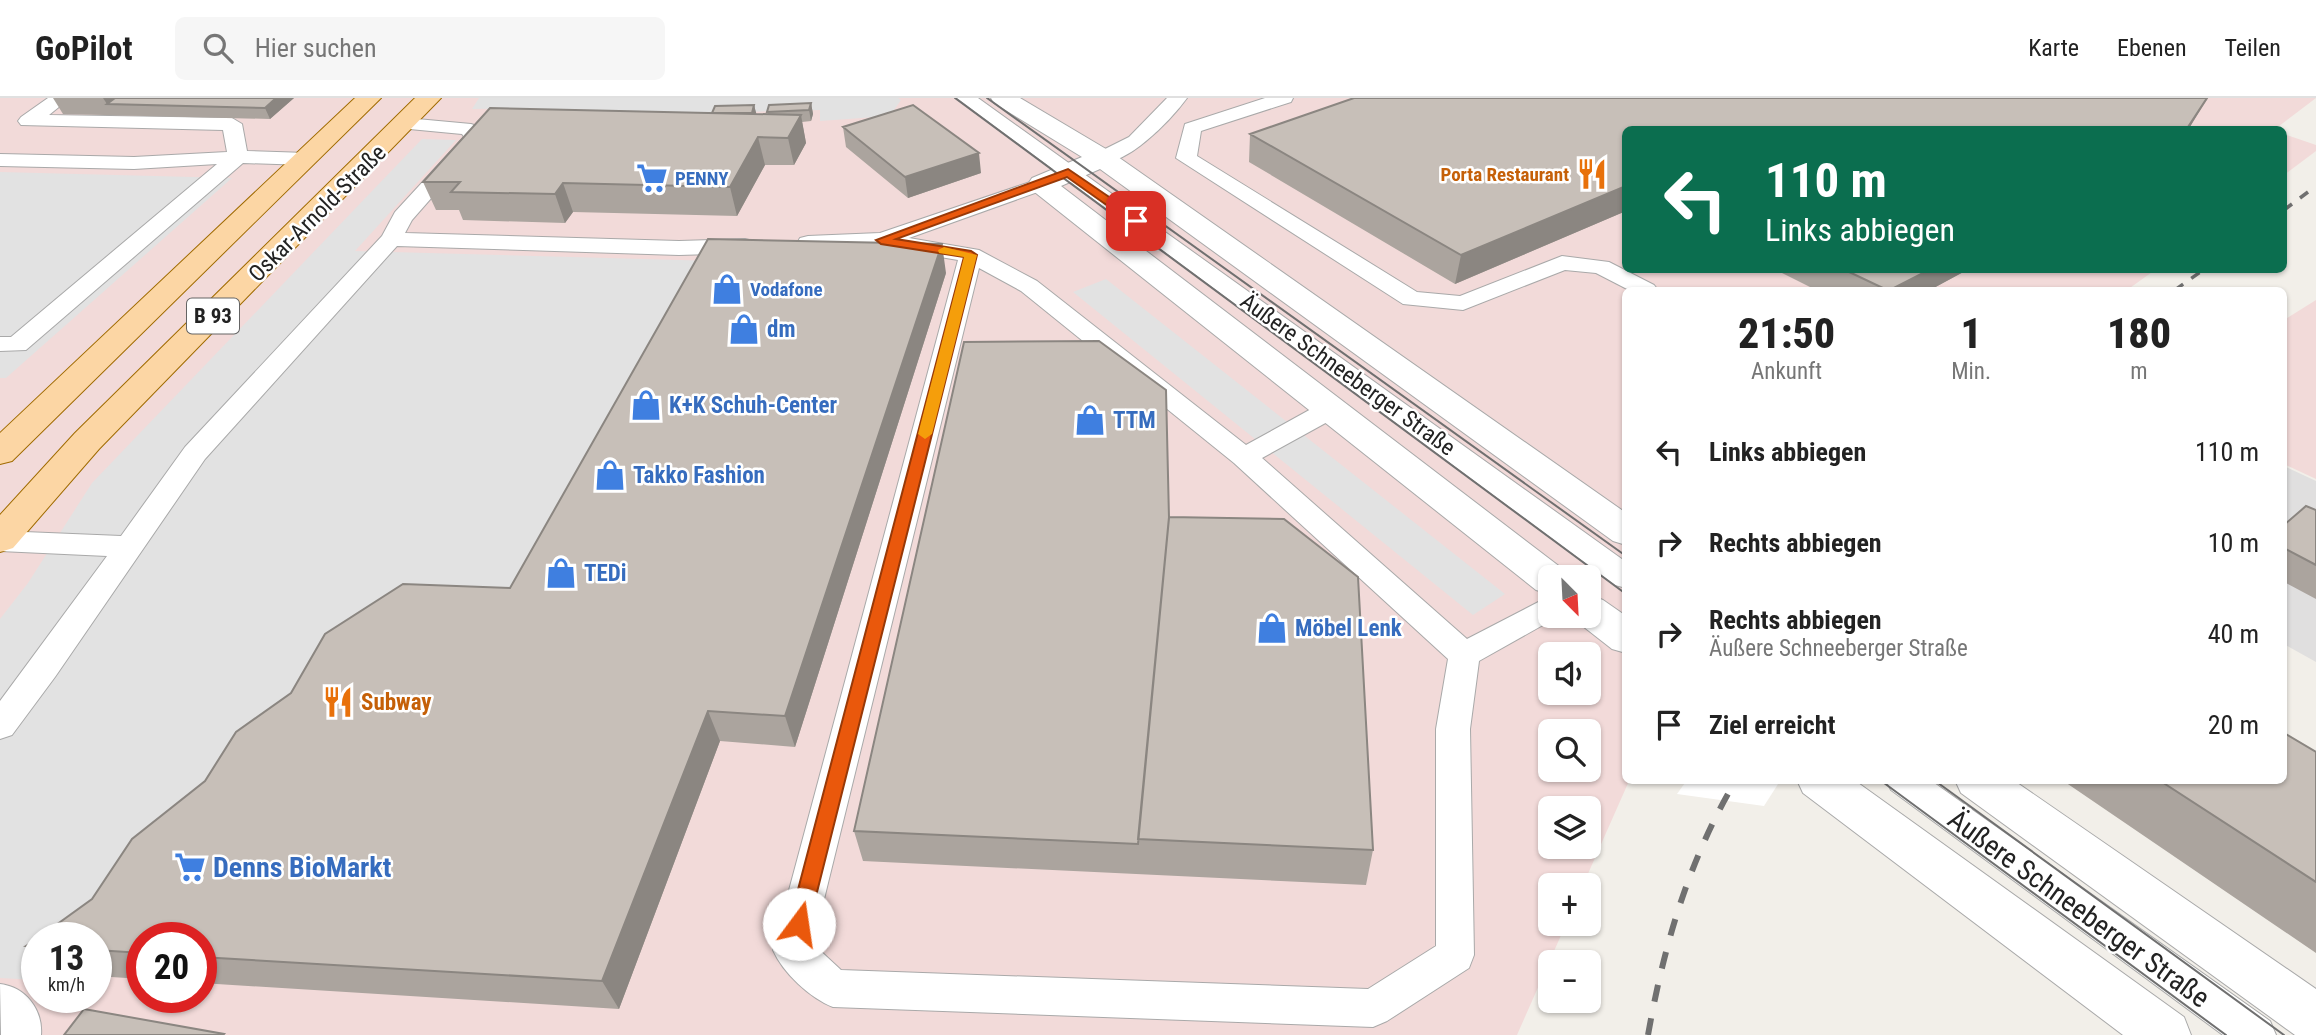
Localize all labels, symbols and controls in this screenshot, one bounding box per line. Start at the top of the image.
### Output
search box [175,17,665,80]
text: GoPilot [35,29,133,68]
icon: search [199,29,237,67]
text: Hier suchen [255,33,377,63]
text: Karte [2028,34,2079,62]
text: Ebenen [2117,34,2187,62]
text: Teilen [2225,34,2281,62]
street label: Oskar-Arnold-Straße [243,139,392,288]
text: 110 m [1765,152,1887,209]
icon: left [1650,154,1741,245]
restaurant icon: Porta Restaurant [1575,157,1609,191]
supermarket icon: PENNY [635,161,669,195]
place label: Porta Restaurant [1440,163,1569,186]
place label: PENNY [675,167,729,190]
pin [1106,191,1166,251]
icon: arrive [1117,202,1155,240]
text: Links abbiegen [1765,211,1955,249]
shop icon: Vodafone [710,272,744,306]
place label: Vodafone [750,278,823,301]
street label: Äußere Schneeberger Straße [1235,287,1460,461]
road number: B 93 [187,298,239,333]
text: 21:50 [1738,309,1835,358]
text: 1 [1960,309,1982,358]
text: 180 [2107,309,2171,358]
shop icon: dm [727,312,761,346]
place label: dm [767,316,795,343]
text: Ankunft [1751,358,1822,385]
text: Min. [1951,358,1991,385]
text: m [2130,358,2148,385]
shop icon: K+K Schuh-Center [629,388,663,422]
place label: K+K Schuh-Center [669,392,837,419]
shop icon: TTM [1073,403,1107,437]
place label: TTM [1113,407,1156,434]
icon: left [1650,433,1688,471]
text: Links abbiegen [1709,437,1866,467]
text: 110 m [2195,437,2259,467]
shop icon: Takko Fashion [593,458,627,492]
place label: Takko Fashion [633,462,765,489]
icon: right [1650,524,1688,562]
text: Rechts abbiegen [1709,528,1882,558]
text: 10 m [2208,528,2259,558]
shop icon: TEDi [544,556,578,590]
place label: TEDi [584,560,627,587]
north arrow [1538,565,1601,628]
map controls [1538,565,1601,1013]
text: Rechts abbiegen [1709,605,1882,635]
shop icon: Möbel Lenk [1255,611,1289,645]
place label: Möbel Lenk [1295,615,1403,642]
icon: right [1650,615,1688,653]
text: 40 m [2208,619,2259,649]
text: Äußere Schneeberger Straße [1709,635,1968,662]
button: sound [1538,642,1601,705]
restaurant icon: Subway [321,685,355,719]
place label: Subway [361,689,432,716]
icon: arrive [1650,706,1688,744]
text: Ziel erreicht [1709,710,1835,740]
text: 20 m [2208,710,2259,740]
button: search [1538,719,1601,782]
button: layers [1538,796,1601,859]
street label: Äußere Schneeberger Straße [1942,803,2216,1014]
supermarket icon: Denns BioMarkt [173,850,207,884]
place label: Denns BioMarkt [213,851,391,884]
button: + [1538,873,1601,936]
position arrow [762,887,836,961]
speed limit sign: 20 [126,922,217,1013]
text: 13 [49,938,84,979]
button: − [1538,950,1601,1013]
text: km/h [48,974,85,995]

